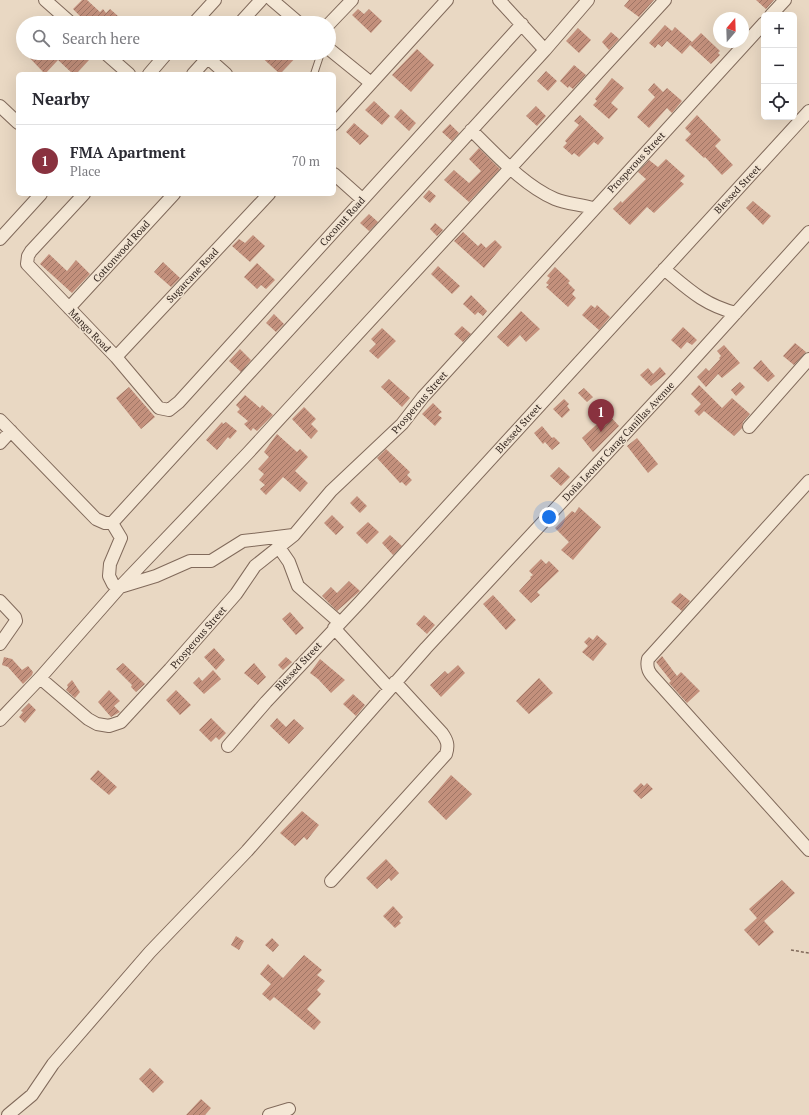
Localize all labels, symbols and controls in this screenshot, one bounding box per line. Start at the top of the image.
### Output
north arrow [713,12,749,48]
map controls [761,12,797,120]
button: + [761,12,797,48]
search box [16,16,336,60]
icon: search [30,27,52,49]
text: Search here [62,28,140,48]
button: − [761,48,797,84]
button: locate [761,84,797,120]
text: Nearby [32,87,90,110]
street label: Prosperous Street [605,129,668,196]
text: FMA Apartment [70,142,186,162]
text: 1 [41,152,49,170]
text: 70 m [292,152,320,170]
text: Place [70,162,101,180]
street label: Blessed Street [711,162,764,217]
street label: Coconut Road [317,194,368,249]
street label: Cottonwood Road [90,217,153,285]
street label: Sugarcane Road [164,245,222,306]
street label: Mango Road [66,306,114,355]
street label: Prosperous Street [389,368,450,436]
street label: Doña Leonor Carag Canillas Avenue [559,379,677,504]
pin: 1 [588,399,614,432]
street label: Blessed Street [493,401,544,456]
your location [539,507,559,527]
street label: Prosperous Street [168,603,229,671]
street label: Blessed Street [272,639,325,694]

